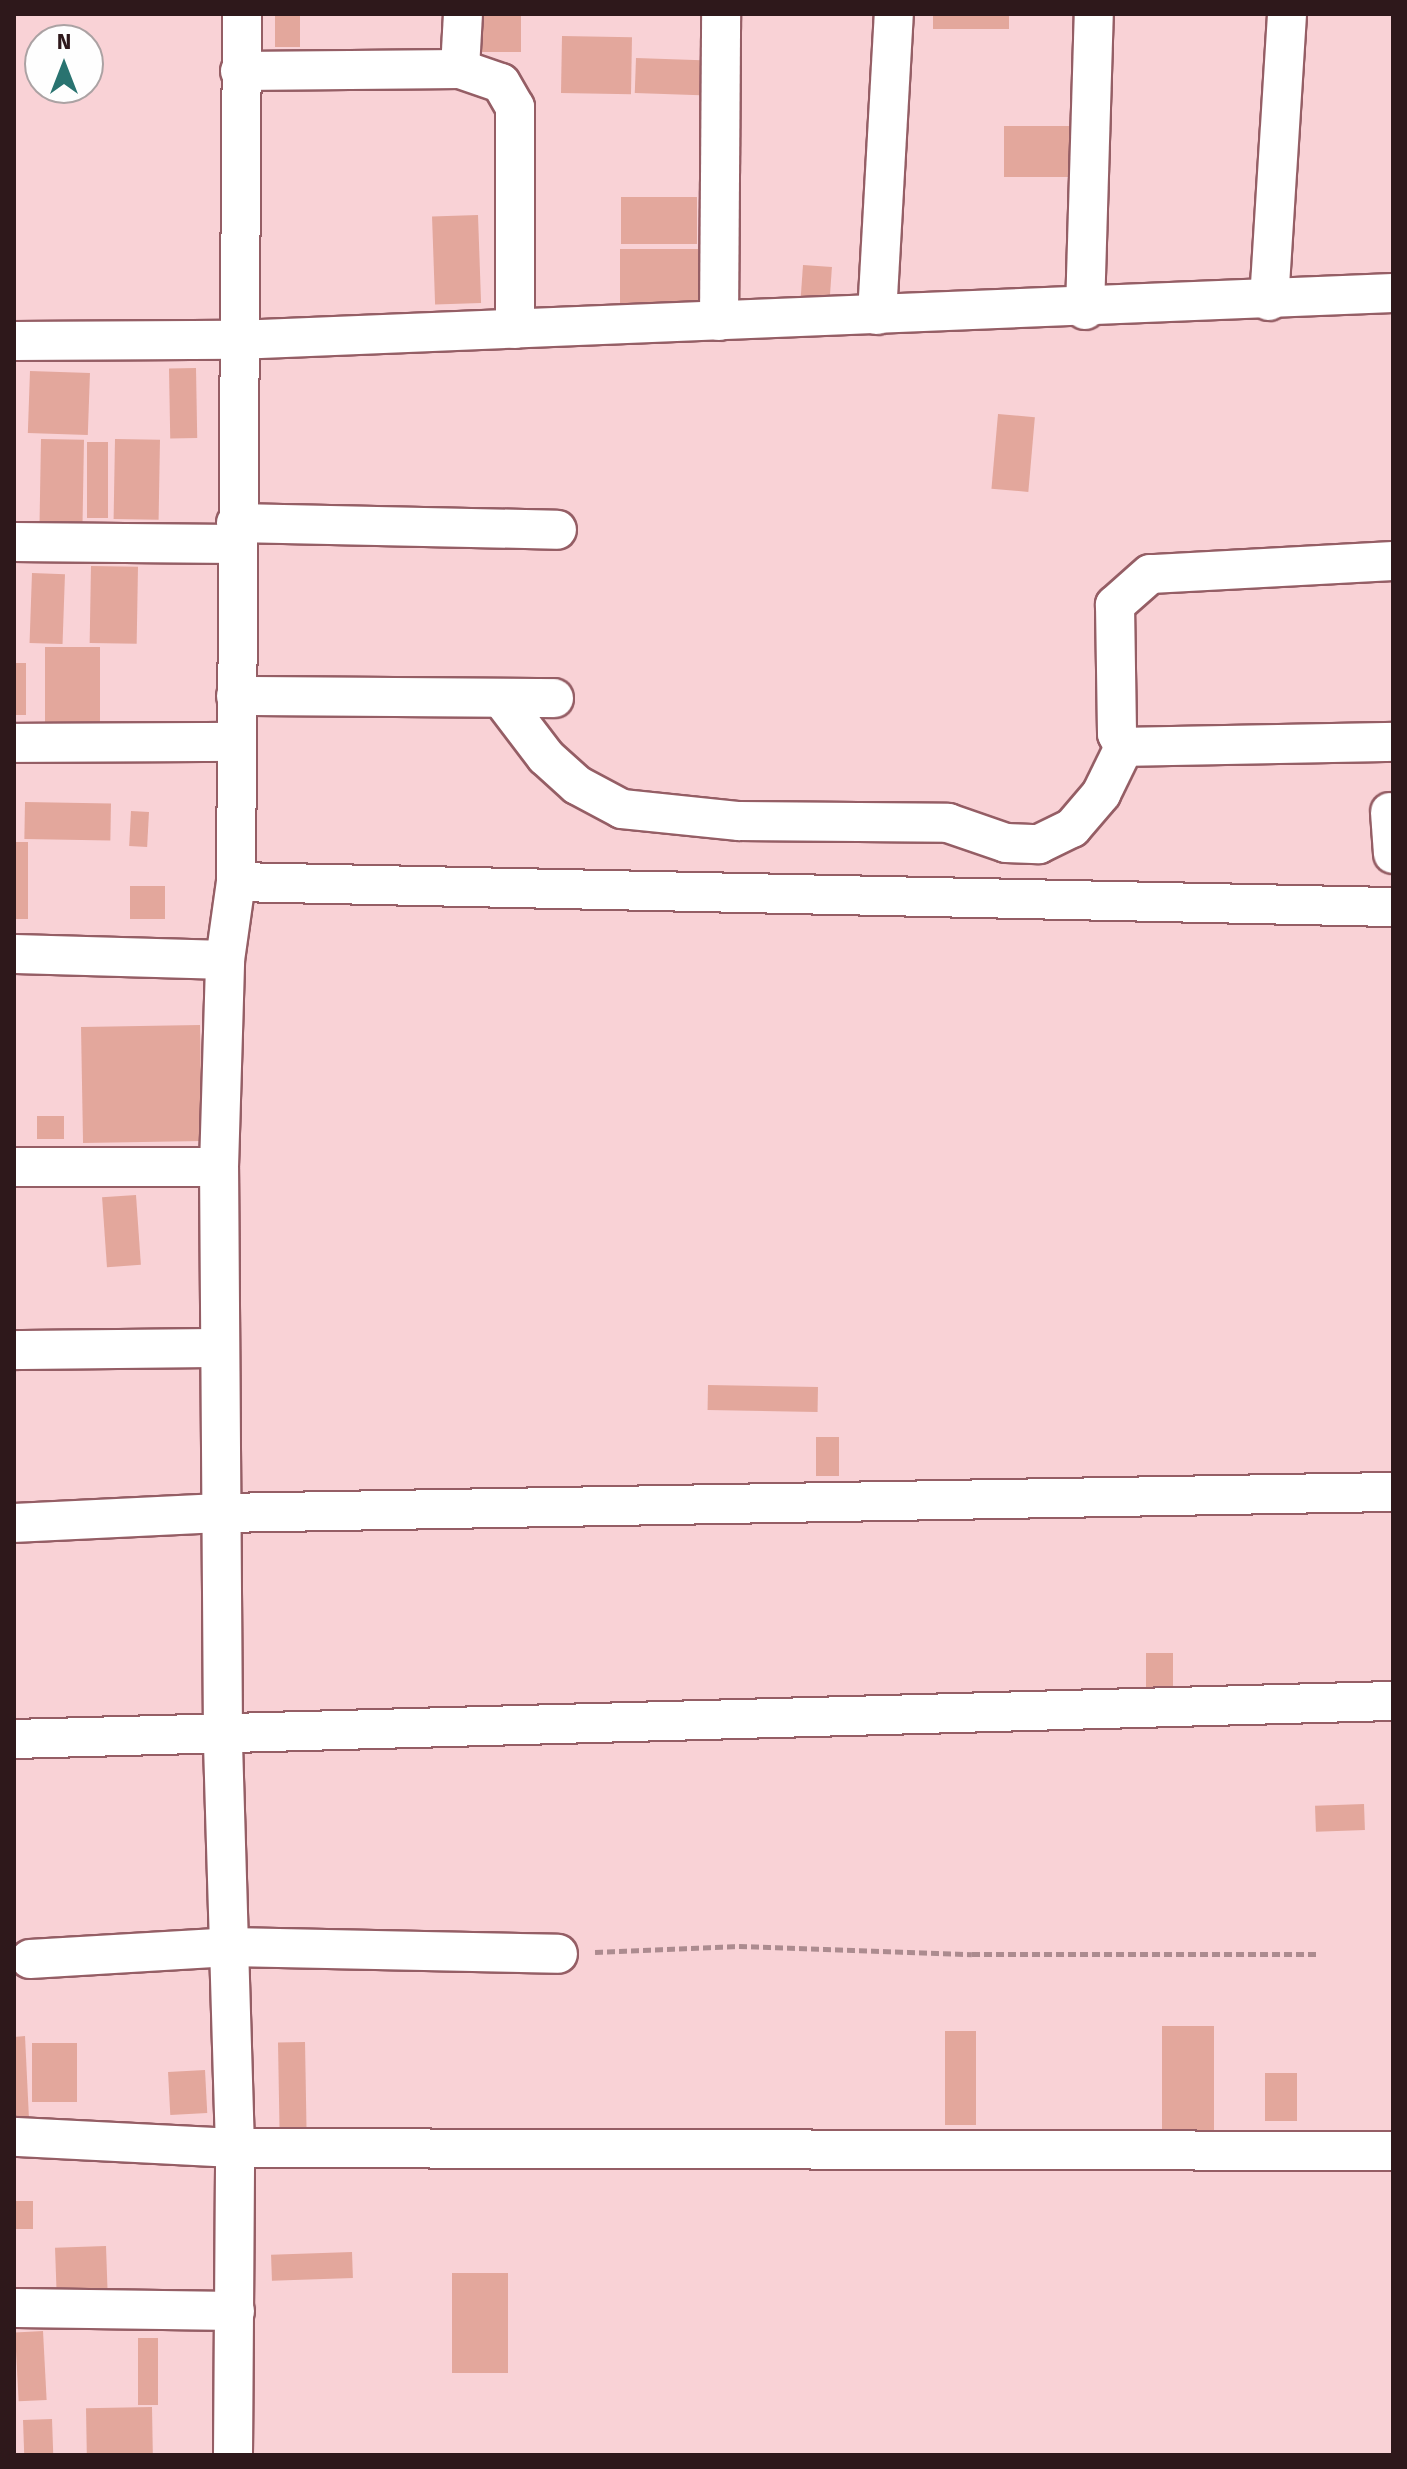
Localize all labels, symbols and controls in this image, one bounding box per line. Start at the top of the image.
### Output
north arrow [24,24,104,104]
text: N [57,28,71,55]

